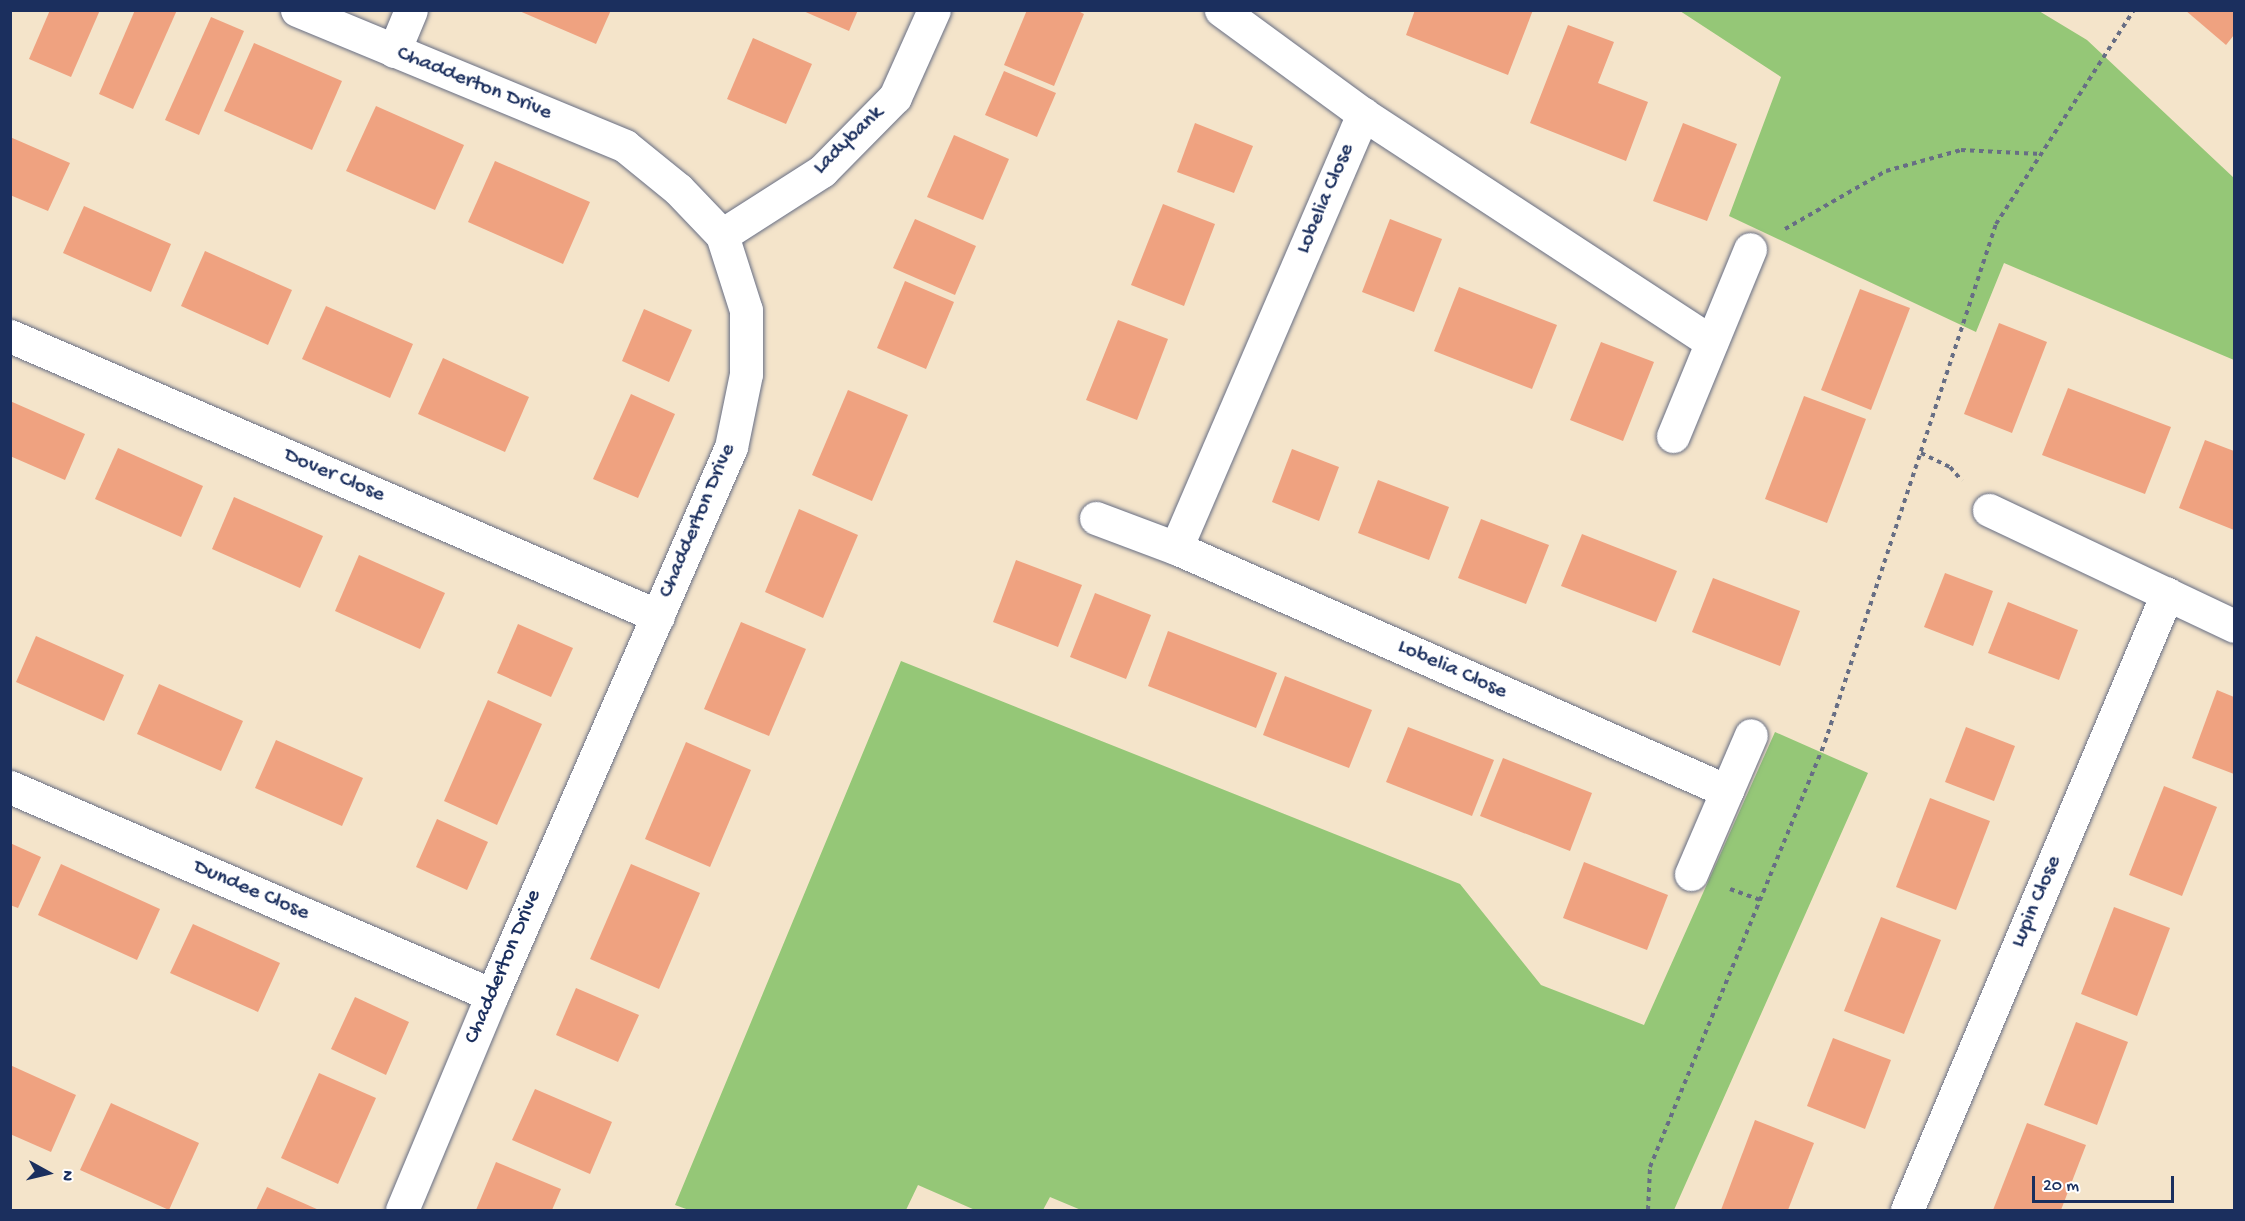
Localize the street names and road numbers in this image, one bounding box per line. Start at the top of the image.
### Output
street label: Chadderton Drive [393,41,555,127]
street label: Ladybank [808,101,890,181]
street label: Lobelia Close [1291,140,1361,258]
street label: Chadderton Drive [654,440,742,602]
street label: Dover Close [279,443,389,509]
street label: Lobelia Close [1393,634,1511,706]
street label: Lupin Close [2006,852,2068,952]
street label: Dundee Close [189,855,313,927]
street label: Chadderton Drive [460,886,548,1048]

